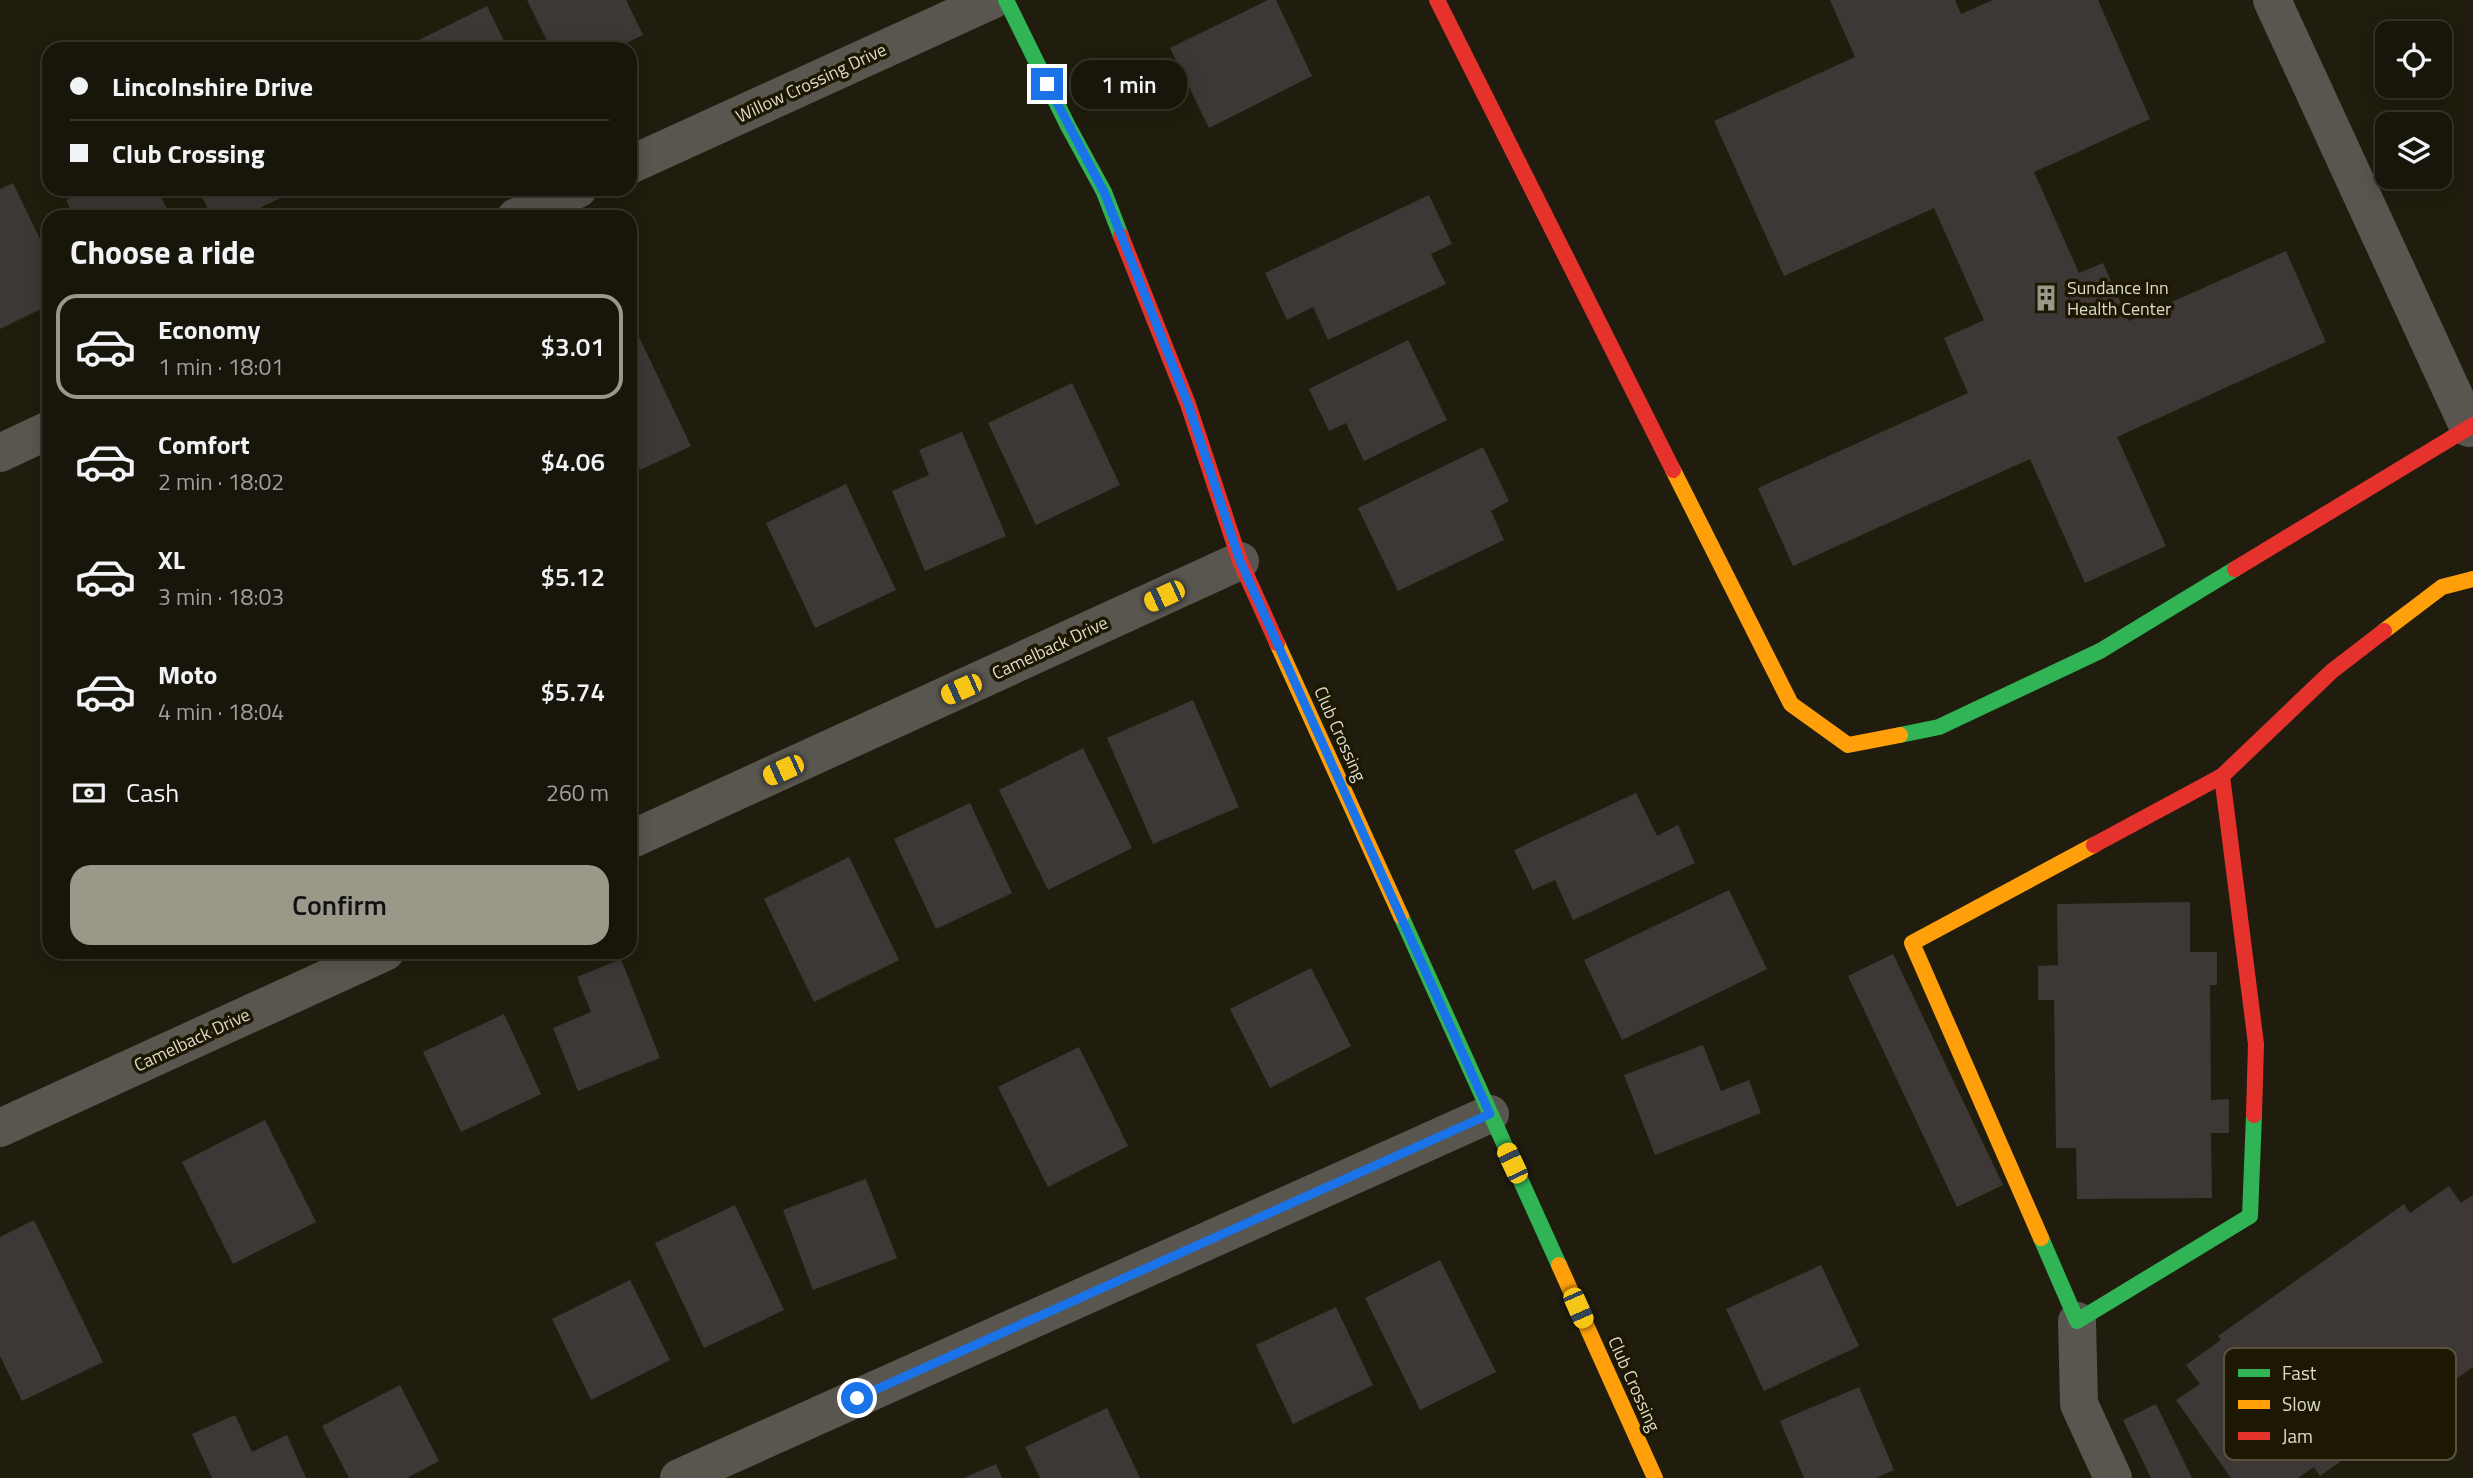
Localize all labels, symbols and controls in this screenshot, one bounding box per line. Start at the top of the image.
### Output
map controls [2375,21,2452,189]
button: locate [2375,21,2452,98]
street label: Willow Crossing Drive [731,36,891,129]
callout: 1 min [1072,60,1187,108]
text: Lincolnshire Drive [112,67,313,106]
text: 1 min [1101,67,1157,102]
route end [1031,68,1063,100]
button: layers [2375,112,2452,189]
text: Club Crossing [112,134,265,173]
text: Choose a ride [70,228,255,276]
place label: Sundance Inn Health Center [2067,274,2171,322]
building icon: Sundance Inn Health Center [2031,283,2061,313]
text: Economy [158,310,260,349]
icon: car [74,315,137,378]
text: $3.01 [541,327,605,366]
text: 1 min · 18:01 [158,349,284,384]
text: Comfort [158,425,250,464]
icon: car [74,430,137,493]
text: $4.06 [541,442,605,481]
text: 2 min · 18:02 [158,464,284,499]
text: XL [158,540,185,579]
icon: car [74,545,137,608]
text: $5.12 [541,557,605,596]
car [1141,578,1188,614]
text: 3 min · 18:03 [158,579,284,614]
street label: Camelback Drive [987,609,1112,686]
text: Moto [158,655,217,694]
icon: car [74,660,137,723]
car [938,671,985,707]
text: $5.74 [541,672,605,711]
street label: Club Crossing [1307,682,1373,786]
text: 4 min · 18:04 [158,694,284,729]
car [760,752,807,788]
text: Cash [126,773,179,812]
icon: cash [70,774,108,812]
text: 260 m [546,775,609,810]
button: Confirm [70,865,609,945]
street label: Camelback Drive [129,1001,254,1078]
car [1494,1140,1531,1186]
car [1560,1285,1597,1331]
street label: Club Crossing [1601,1332,1667,1436]
legend [2224,1348,2456,1460]
text: Fast [2282,1358,2317,1387]
route start [841,1382,873,1414]
text: Slow [2282,1389,2321,1418]
text: Jam [2282,1421,2313,1450]

